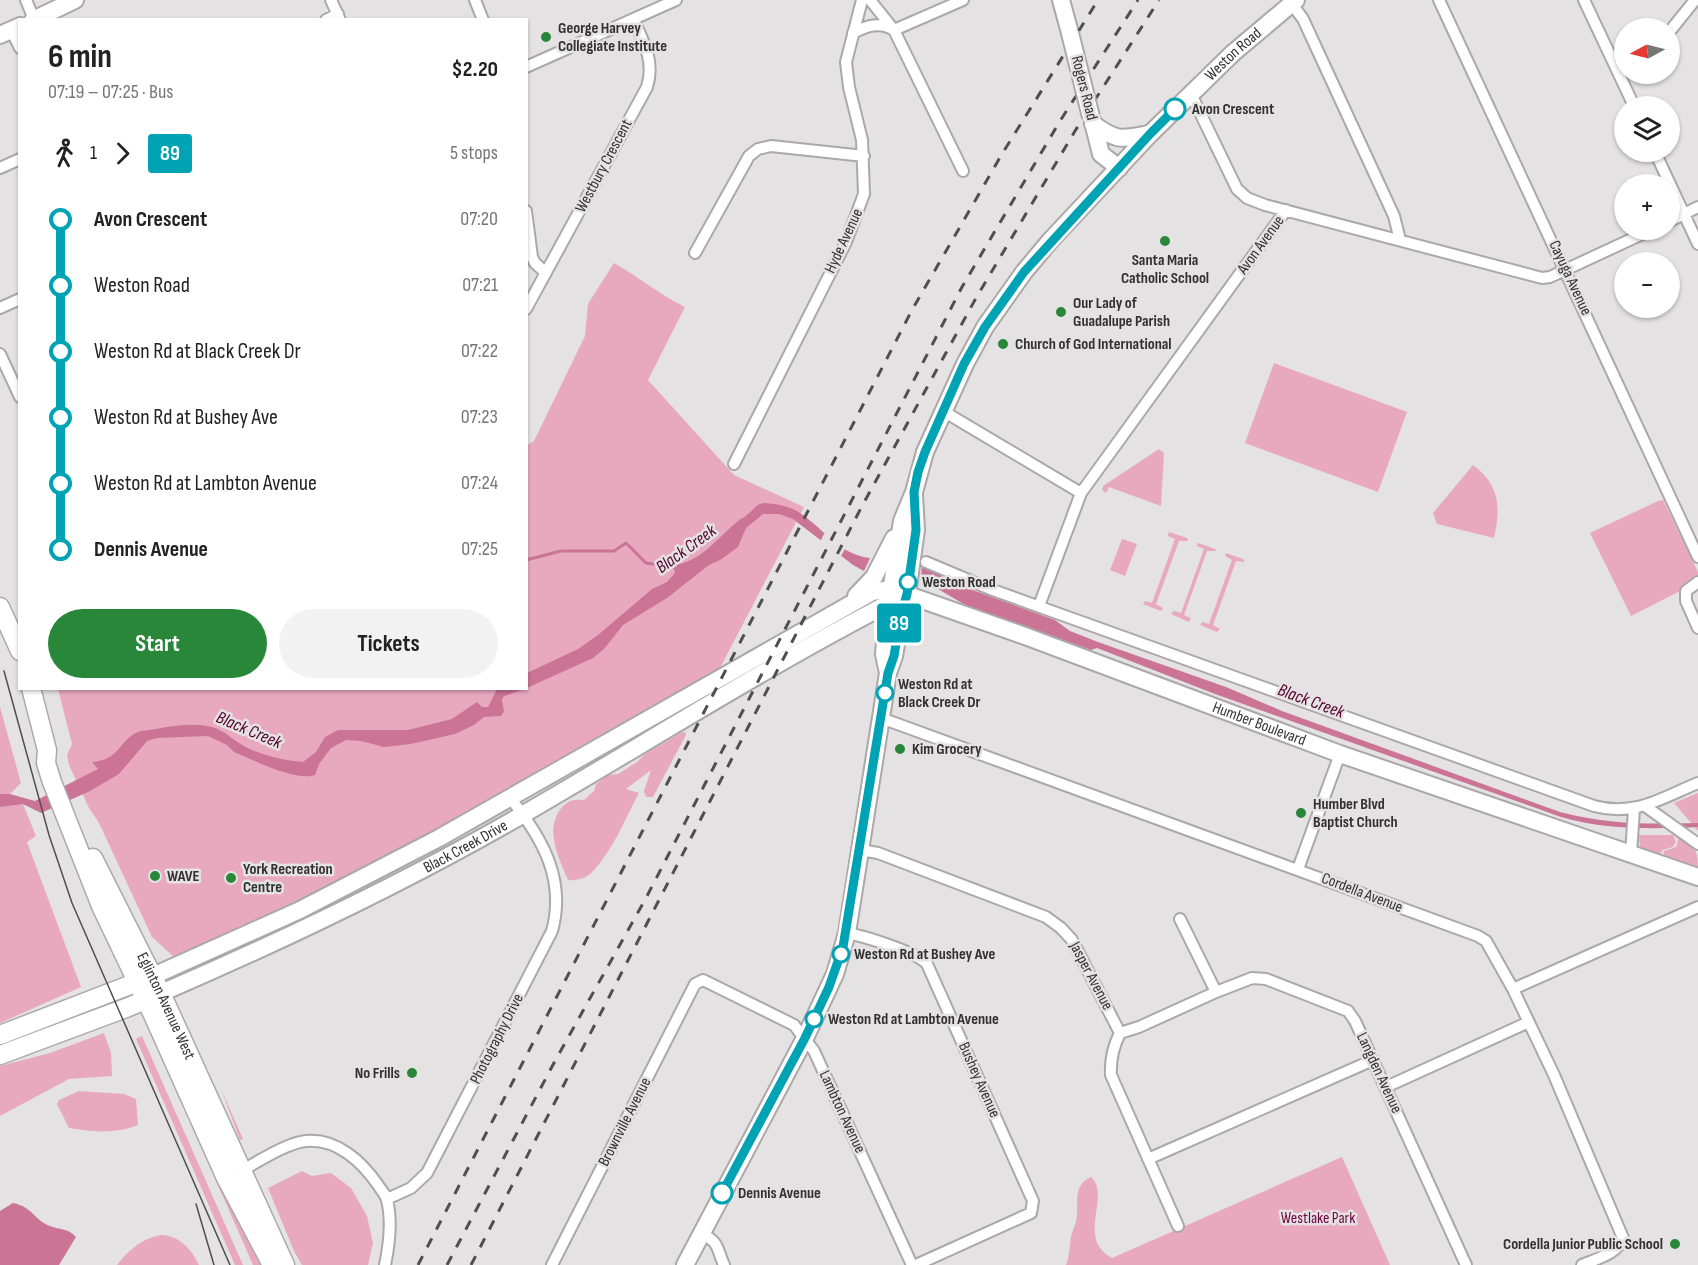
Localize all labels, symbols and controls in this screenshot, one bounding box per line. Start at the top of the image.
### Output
north arrow [1614,18,1680,84]
map controls [1614,18,1680,318]
place label: George Harvey Collegiate Institute [558,19,667,56]
street label: Weston Road [1201,24,1265,85]
marker: George Harvey Collegiate Institute [539,30,553,44]
text: 6 min [48,37,112,77]
street label: Rogers Road [1067,54,1101,122]
text: $2.20 [452,56,498,83]
text: 07:19 – 07:25 · Bus [48,80,173,104]
button: layers [1614,96,1680,162]
marker: Avon Crescent [1164,98,1186,120]
place label: Avon Crescent [1191,100,1274,119]
street label: Westbury Crescent [571,116,637,216]
icon: walk [48,137,81,170]
icon: forward [106,137,139,170]
text: 1 [90,141,97,165]
text: 89 [160,141,180,166]
text: 5 stops [450,141,498,165]
button: + [1614,174,1680,240]
text: Avon Crescent [94,206,207,233]
street label: Hyde Avenue [821,206,867,276]
text: 07:20 [460,207,498,231]
street label: Avon Avenue [1233,212,1289,279]
marker: Santa Maria Catholic School [1158,234,1172,248]
street label: Cayuga Avenue [1544,238,1596,318]
place label: Santa Maria Catholic School [1121,251,1209,288]
button: − [1614,252,1680,318]
text: Weston Road [94,272,190,299]
text: 07:21 [462,273,498,297]
place label: Our Lady of Guadalupe Parish [1073,294,1170,331]
marker: Our Lady of Guadalupe Parish [1054,305,1068,319]
place label: Church of God International [1015,335,1172,354]
marker: Church of God International [996,337,1010,351]
text: Weston Rd at Black Creek Dr [94,338,301,365]
text: 07:22 [461,339,498,363]
text: Weston Rd at Bushey Ave [94,404,278,431]
text: 07:23 [461,405,498,429]
text: Weston Rd at Lambton Avenue [94,470,317,497]
text: 07:24 [461,471,498,495]
water label: Black Creek [652,519,721,578]
text: Dennis Avenue [94,536,208,563]
text: 07:25 [461,537,498,561]
marker: Weston Road [899,573,917,591]
place label: Weston Road [922,573,996,592]
line badge: 89 [872,604,926,642]
button: Start [48,609,267,678]
button: Tickets [279,609,498,678]
text: 89 [889,611,909,636]
place label: Weston Rd at Black Creek Dr [898,675,981,712]
water label: Black Creek [1275,679,1348,723]
marker: Weston Rd at Black Creek Dr [876,684,894,702]
street label: Humber Boulevard [1210,698,1309,750]
water label: Black Creek [213,707,286,754]
place label: Kim Grocery [912,740,982,759]
marker: Kim Grocery [893,742,907,756]
place label: Humber Blvd Baptist Church [1313,795,1398,832]
marker: Humber Blvd Baptist Church [1294,806,1308,820]
street label: Black Creek Drive [420,816,511,877]
place label: York Recreation Centre [243,860,333,897]
place label: WAVE [167,867,200,886]
marker: WAVE [148,869,162,883]
street label: Cordella Avenue [1319,869,1405,917]
marker: York Recreation Centre [224,871,238,885]
street label: Jasper Avenue [1065,938,1117,1013]
marker: Weston Rd at Bushey Ave [832,945,850,963]
place label: Weston Rd at Bushey Ave [854,945,996,964]
street label: Eglinton Avenue West [133,949,199,1062]
street label: Photography Drive [466,991,528,1087]
marker: Weston Rd at Lambton Avenue [805,1010,823,1028]
place label: Weston Rd at Lambton Avenue [828,1010,999,1029]
street label: Langden Avenue [1352,1030,1406,1116]
street label: Bushey Avenue [954,1039,1004,1121]
place label: No Frills [355,1064,400,1083]
marker: No Frills [405,1066,419,1080]
street label: Lambton Avenue [815,1068,869,1156]
street label: Brownville Avenue [595,1074,655,1170]
marker: Dennis Avenue [711,1182,733,1204]
place label: Dennis Avenue [738,1184,821,1203]
park label: Westlake Park [1281,1209,1355,1228]
place label: Cordella Junior Public School [1503,1235,1663,1254]
marker: Cordella Junior Public School [1668,1237,1682,1251]

